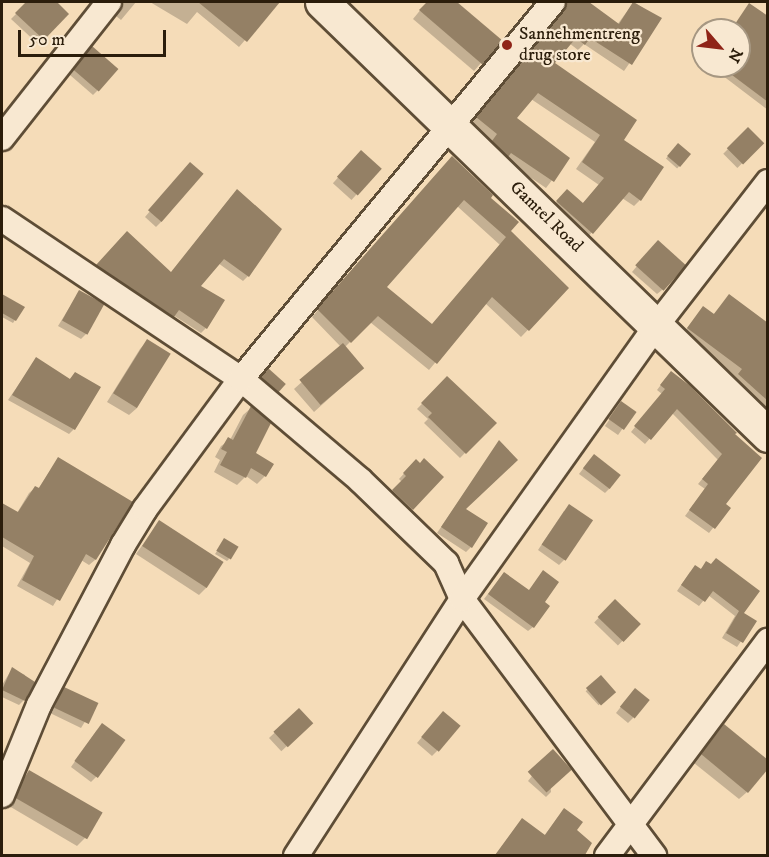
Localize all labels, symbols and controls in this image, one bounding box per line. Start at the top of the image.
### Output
scale bar [21,18,170,56]
north arrow [691,18,751,78]
place label: Sannehmentreng drug store [519,24,640,66]
text: 50 m [29,29,65,51]
marker: Sannehmentreng drug store [500,38,514,52]
text: N [723,45,747,66]
street label: Gamtel Road [505,177,587,257]

